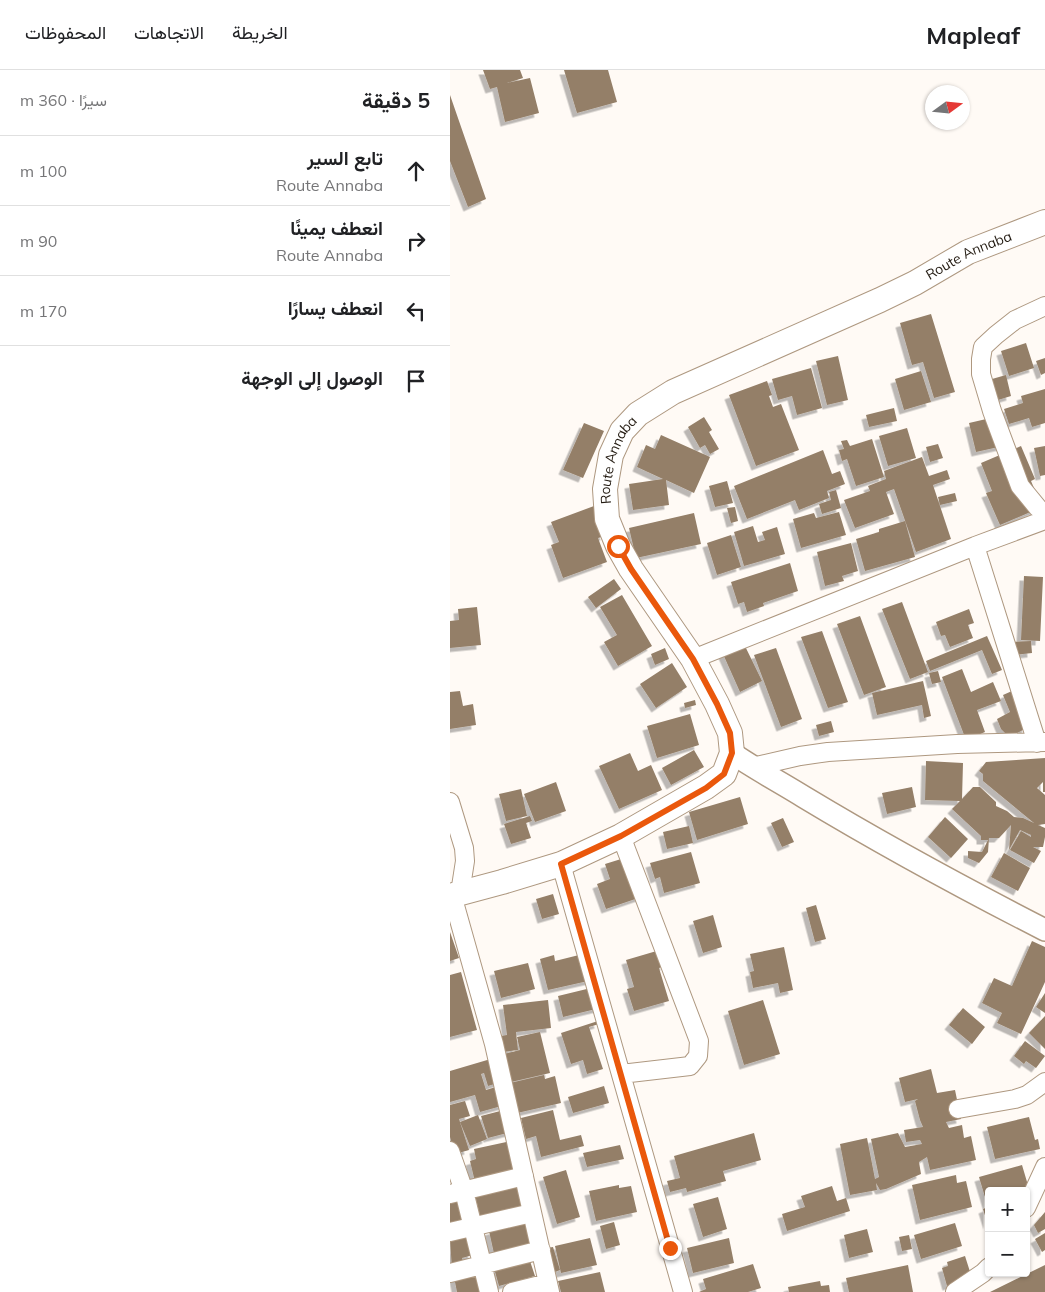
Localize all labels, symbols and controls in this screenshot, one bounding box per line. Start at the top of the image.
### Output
text: Mapleaf [926,20,1020,50]
text: المحفوظات [25,21,106,44]
text: الاتجاهات [134,21,204,44]
text: الخريطة [232,21,288,44]
north arrow [925,85,970,130]
text: 5 دقيقة [362,87,430,113]
text: سيرًا · 360 m [20,90,107,110]
text: تابع السير [307,146,383,170]
icon: ahead [402,157,430,185]
text: 100 m [20,161,67,181]
text: Route Annaba [276,175,383,195]
text: انعطف يمينًا [290,216,383,240]
icon: right [402,227,430,255]
street label: Route Annaba [922,227,1014,284]
text: 90 m [20,231,57,251]
text: Route Annaba [276,245,383,265]
text: انعطف يسارًا [288,296,383,320]
icon: left [402,297,430,325]
text: 170 m [20,301,67,321]
text: الوصول إلى الوجهة [241,366,383,390]
icon: arrive [402,367,430,395]
street label: Route Annaba [596,412,641,505]
route start [607,535,630,558]
map controls [985,1187,1030,1277]
button: + [985,1187,1030,1232]
button: − [985,1232,1030,1277]
route end [659,1237,682,1260]

